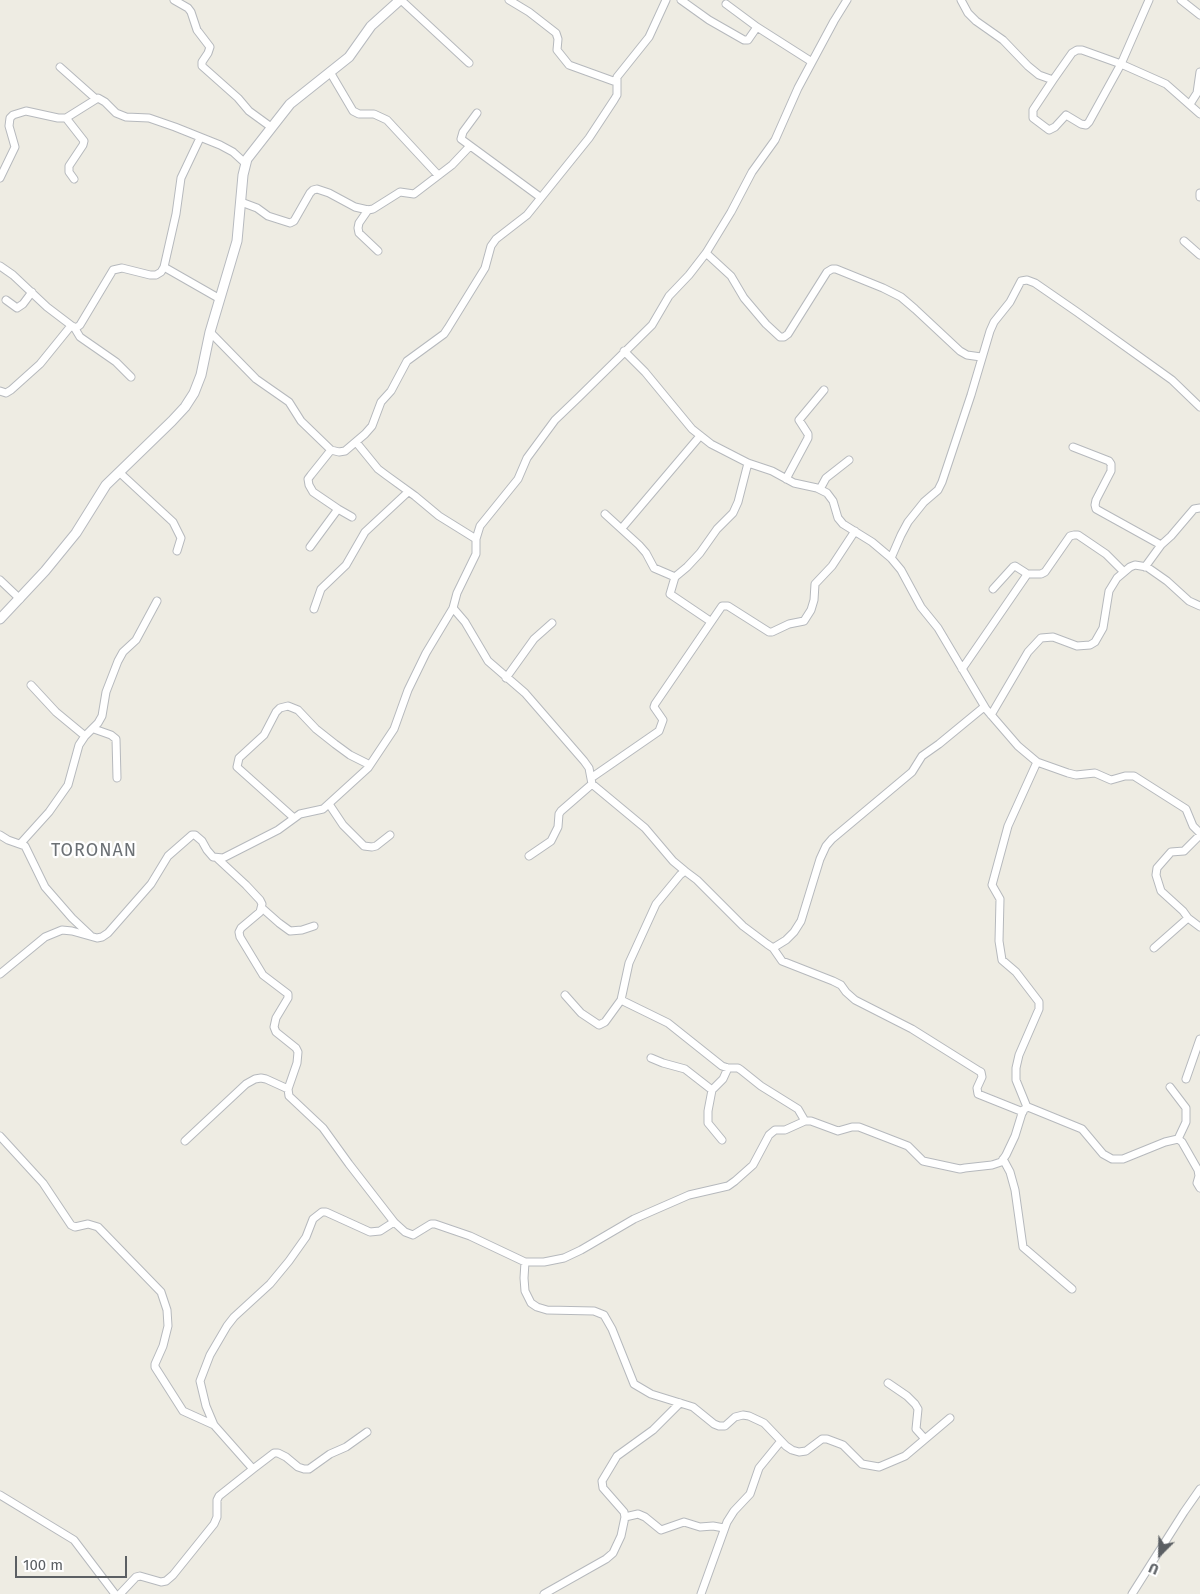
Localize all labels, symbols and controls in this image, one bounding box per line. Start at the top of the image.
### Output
district label: TORONAN [50,840,138,862]
north arrow [1135,1529,1185,1579]
scale bar [18,1546,130,1578]
text: 100 m [23,1556,63,1574]
text: U [1146,1559,1161,1578]

